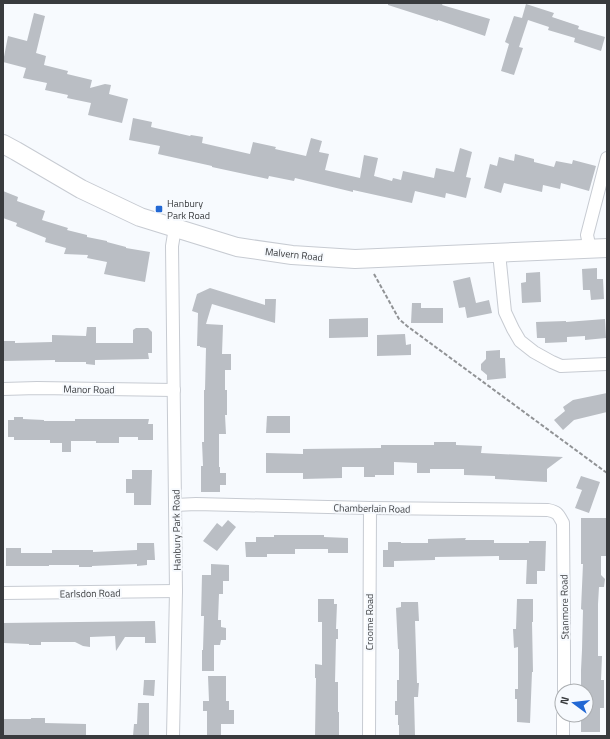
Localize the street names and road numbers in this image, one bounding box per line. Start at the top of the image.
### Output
street label: Malvern Road [264,244,324,265]
street label: Manor Road [63,382,115,397]
street label: Hanbury Park Road [168,489,185,571]
street label: Chamberlain Road [334,500,410,517]
street label: Stanmore Road [556,574,573,640]
street label: Earlsdon Road [60,585,121,602]
street label: Croome Road [362,594,377,650]

